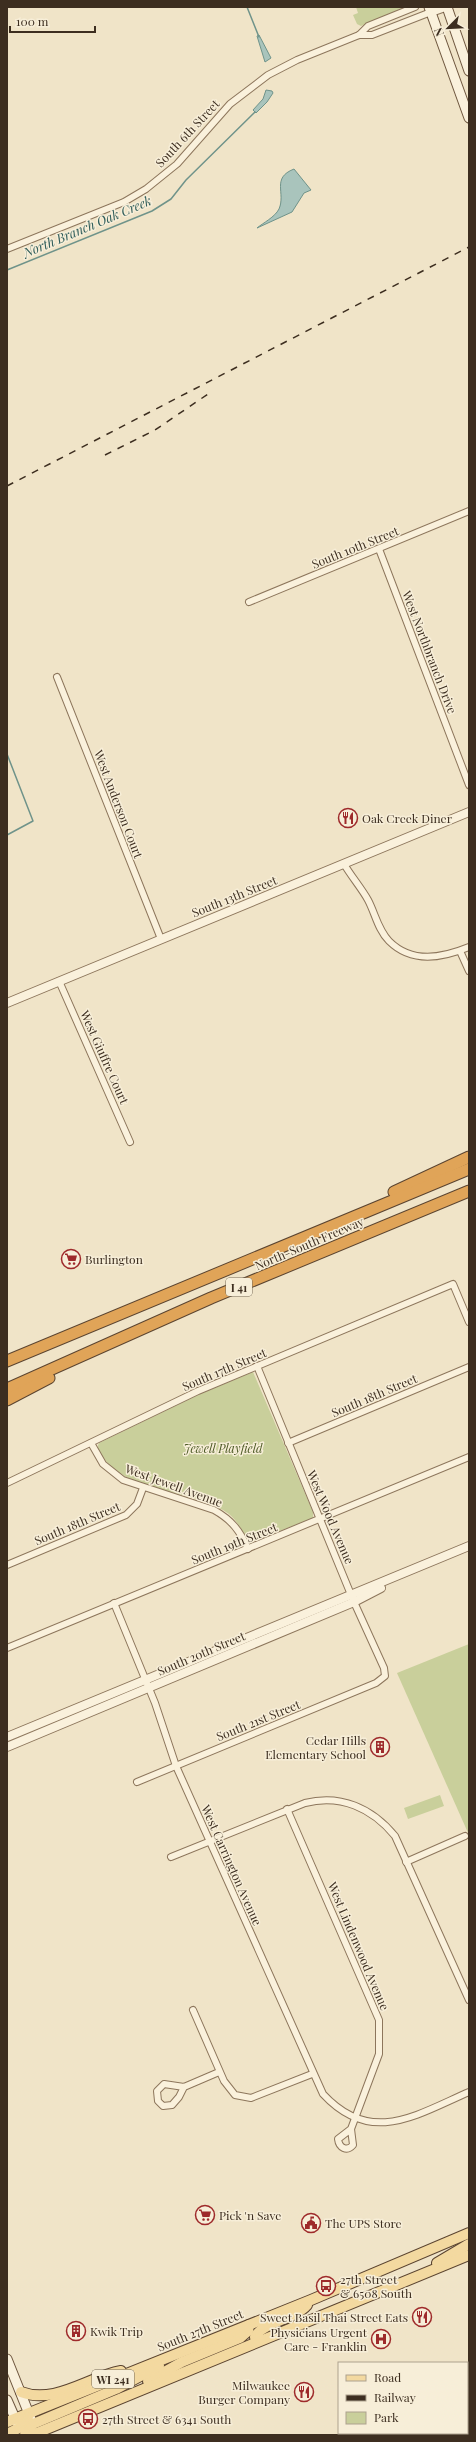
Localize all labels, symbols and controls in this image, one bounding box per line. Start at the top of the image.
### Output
scale bar [10,8,95,34]
north arrow [428,8,468,48]
text: 100 m [16,13,49,29]
text: N [430,26,447,39]
street label: South 6th Street [151,95,223,170]
water label: North Branch Oak Creek [19,191,154,261]
street label: South 10th Street [309,522,402,572]
street label: West Northbranch Drive [399,587,461,716]
street label: West Anderson Court [91,747,147,861]
restaurant icon: Oak Creek Diner [337,807,359,829]
place label: Oak Creek Diner [362,810,453,826]
street label: South 13th Street [189,871,280,920]
street label: West Giuffre Court [77,1007,133,1107]
street label: North-South Freeway [252,1213,366,1273]
supermarket icon: Burlington [60,1248,82,1270]
place label: Burlington [85,1251,143,1267]
road number: I 41 [226,1278,252,1296]
street label: South 17th Street [179,1344,269,1394]
street label: South 18th Street [329,1369,420,1420]
park label: Jewell Playfield [183,1440,263,1456]
street label: West Jewell Avenue [122,1460,225,1510]
street label: West Wood Avenue [304,1467,358,1566]
street label: South 18th Street [32,1497,123,1548]
street label: South 19th Street [189,1518,280,1568]
street label: South 20th Street [155,1627,248,1679]
street label: South 21st Street [214,1696,303,1744]
place label: Cedar Hills Elementary School [265,1732,367,1762]
building icon: Cedar Hills Elementary School [369,1736,391,1758]
street label: West Carrington Avenue [198,1801,266,1928]
street label: West Lindenwood Avenue [324,1879,393,2013]
supermarket icon: Pick 'n Save [194,2204,216,2226]
place label: Pick 'n Save [219,2207,281,2223]
public building icon: The UPS Store [300,2212,322,2234]
place label: The UPS Store [325,2215,402,2231]
place label: 27th Street & 6508 South [340,2271,412,2301]
bus stop icon: 27th Street & 6508 South [315,2275,337,2297]
street label: South 27th Street [155,2305,246,2355]
restaurant icon: Sweet Basil Thai Street Eats [411,2306,433,2328]
place label: Sweet Basil Thai Street Eats [260,2309,408,2325]
building icon: Kwik Trip [65,2320,87,2342]
place label: Kwik Trip [90,2323,143,2339]
place label: Physicians Urgent Care - Franklin [270,2324,368,2354]
hospital icon: Physicians Urgent Care - Franklin [370,2328,392,2350]
legend [338,2362,468,2434]
text: Road [374,2369,401,2385]
road number: WI 241 [92,2370,134,2388]
place label: Milwaukee Burger Company [198,2377,290,2407]
restaurant icon: Milwaukee Burger Company [293,2381,315,2403]
text: Railway [374,2389,416,2405]
bus stop icon: 27th Street & 6341 South [77,2408,99,2430]
text: Park [374,2409,399,2425]
place label: 27th Street & 6341 South [102,2411,231,2427]

